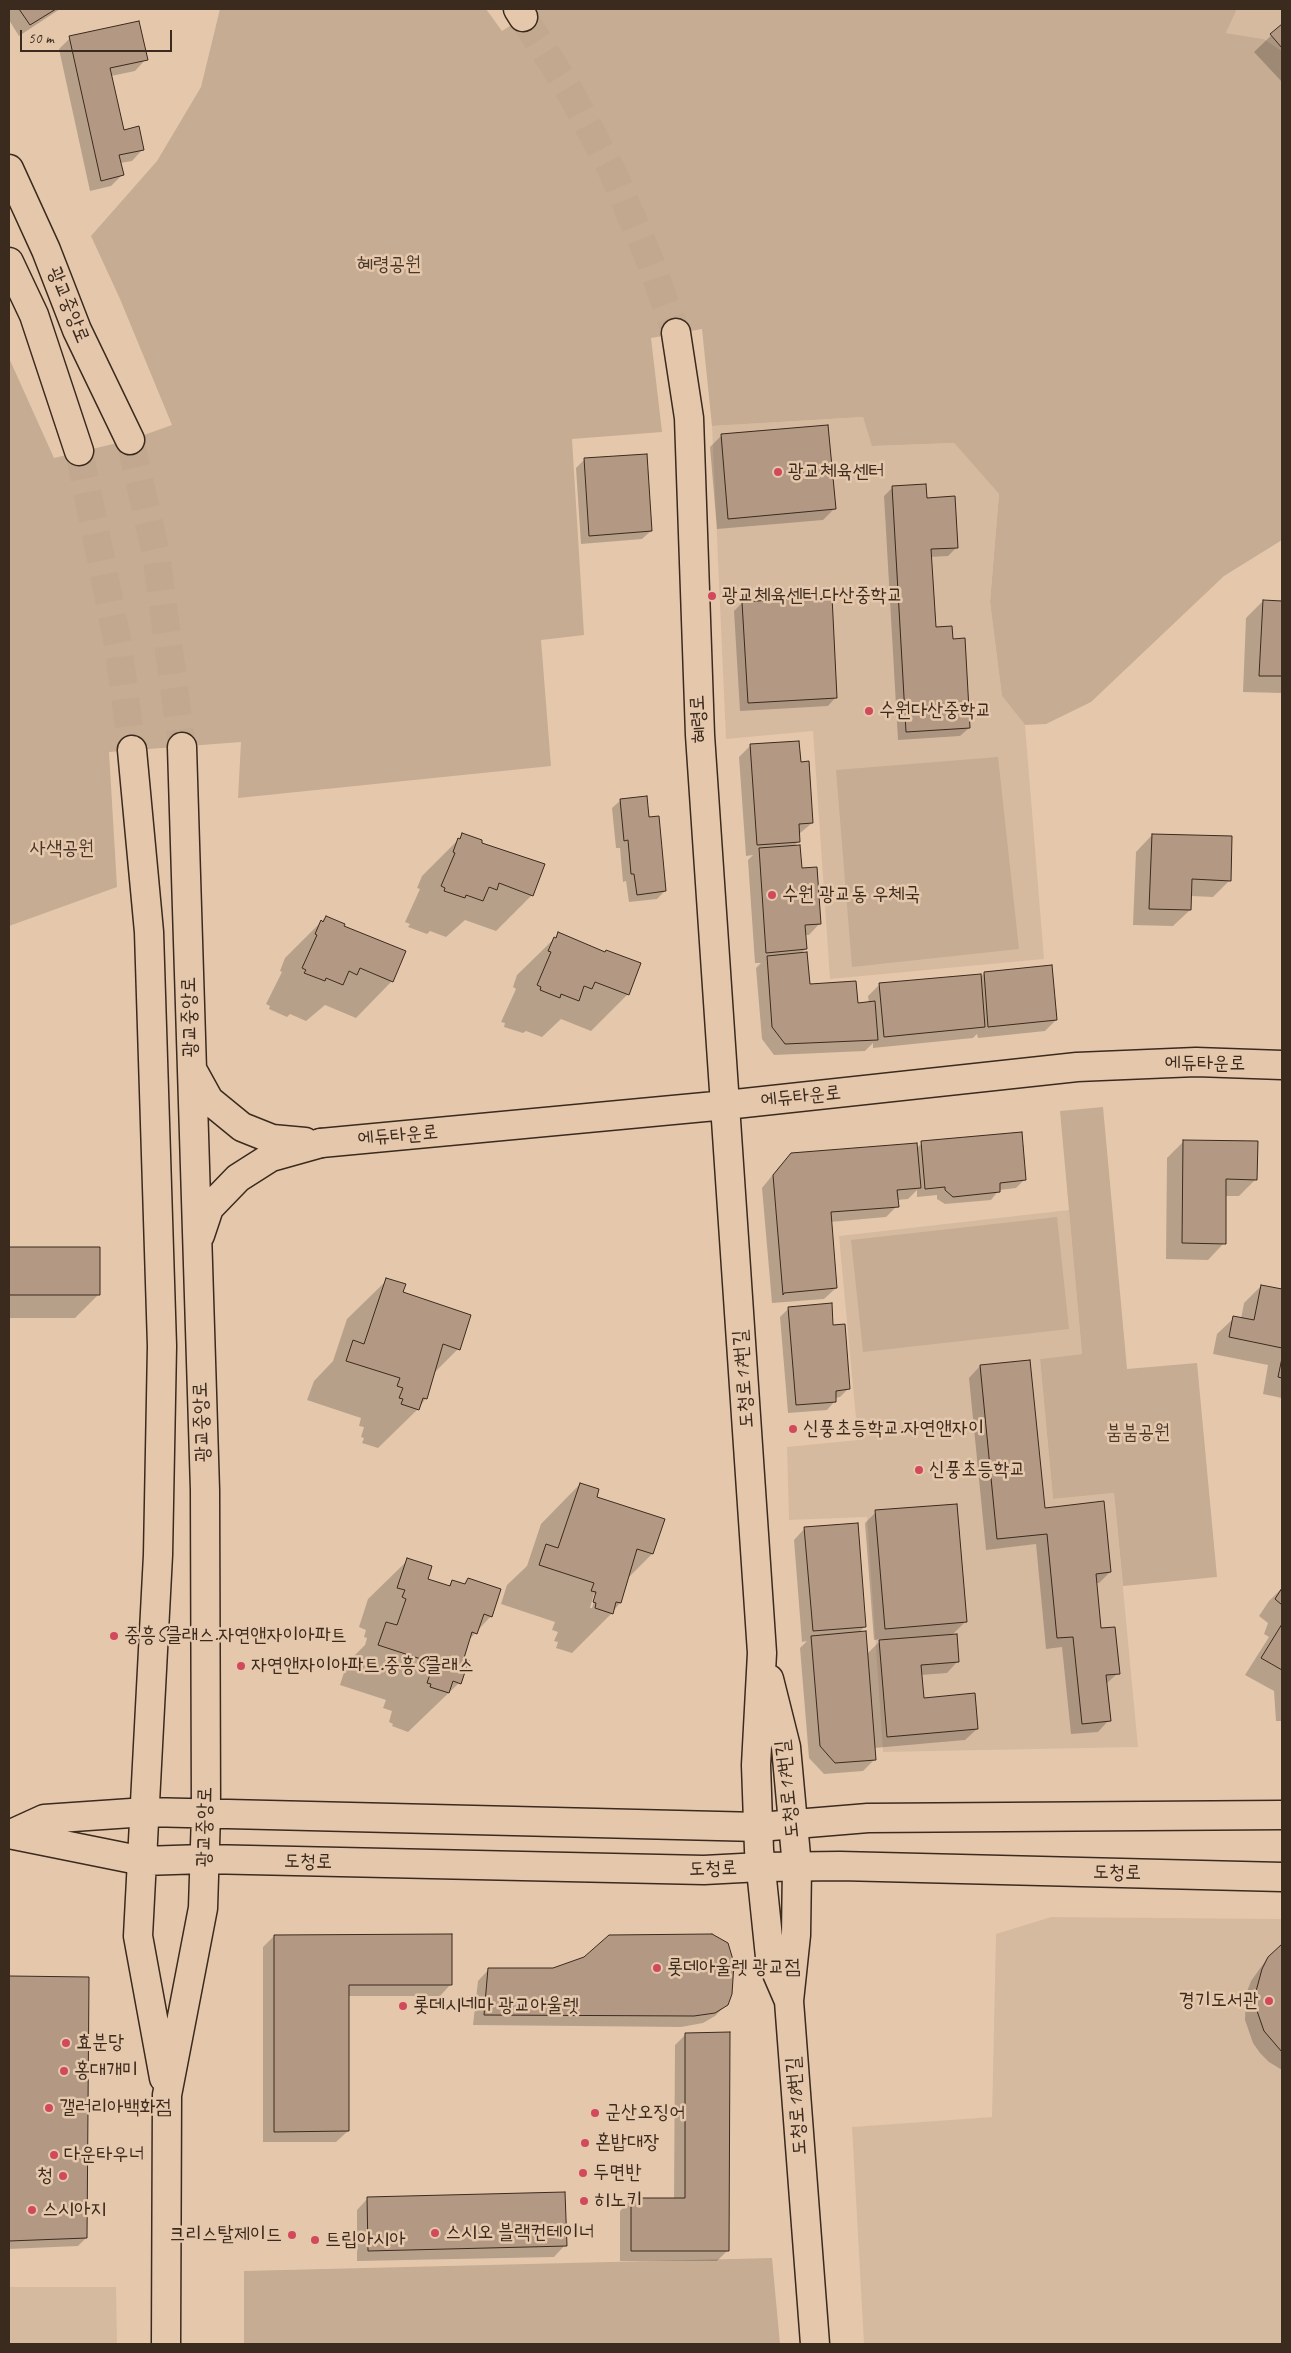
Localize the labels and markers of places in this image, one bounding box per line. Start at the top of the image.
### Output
place label: 광교체육센터 [788,460,885,484]
marker: 광교체육센터 [772,466,784,478]
place label: 광교체육센터.다산중학교 [722,584,903,608]
marker: 광교체육센터.다산중학교 [706,590,718,602]
place label: 수원다산중학교 [879,699,992,723]
marker: 수원다산중학교 [863,705,875,717]
place label: 수원 광교동 우체국 [782,883,920,907]
marker: 수원 광교동 우체국 [766,889,778,901]
place label: 신풍초등학교.자연앤자이 [803,1417,984,1441]
marker: 신풍초등학교.자연앤자이 [787,1423,799,1435]
place label: 신풍초등학교 [929,1458,1026,1482]
marker: 신풍초등학교 [913,1464,925,1476]
place label: 중흥S클래스.자연앤자이아파트 [124,1624,347,1648]
marker: 중흥S클래스.자연앤자이아파트 [108,1630,120,1642]
place label: 자연앤자이아파트.중흥S클래스 [251,1654,474,1678]
marker: 자연앤자이아파트.중흥S클래스 [235,1660,247,1672]
place label: 롯데아울렛 광교점 [667,1956,801,1980]
marker: 롯데아울렛 광교점 [651,1962,663,1974]
place label: 경기도서관 [1179,1989,1259,2013]
place label: 롯데시네마 광교아울렛 [413,1994,579,2018]
marker: 경기도서관 [1263,1995,1275,2007]
marker: 롯데시네마 광교아울렛 [397,2000,409,2012]
place label: 효분당 [76,2031,124,2055]
marker: 효분당 [60,2037,72,2049]
place label: 홍대개미 [74,2059,138,2083]
marker: 홍대개미 [58,2065,70,2077]
place label: 갤러리아백화점 [59,2096,172,2120]
place label: 군산오징어 [605,2101,685,2125]
marker: 갤러리아백화점 [43,2102,55,2114]
marker: 군산오징어 [589,2107,601,2119]
place label: 혼밥대장 [595,2131,659,2155]
marker: 혼밥대장 [579,2137,591,2149]
place label: 다운타우너 [64,2143,144,2167]
marker: 다운타우너 [48,2149,60,2161]
place label: 두면반 [593,2161,641,2185]
place label: 청 [37,2164,53,2188]
marker: 두면반 [577,2167,589,2179]
marker: 청 [57,2170,69,2182]
place label: 히노키 [594,2189,642,2213]
marker: 히노키 [578,2195,590,2207]
place label: 스시아지 [42,2198,106,2222]
marker: 스시아지 [26,2204,38,2216]
place label: 스시오 블랙컨테이너 [445,2221,595,2245]
place label: 크리스탈제이드 [169,2223,282,2247]
marker: 스시오 블랙컨테이너 [429,2227,441,2239]
place label: 트립아시아 [325,2228,405,2252]
marker: 크리스탈제이드 [286,2229,298,2241]
marker: 트립아시아 [309,2234,321,2246]

